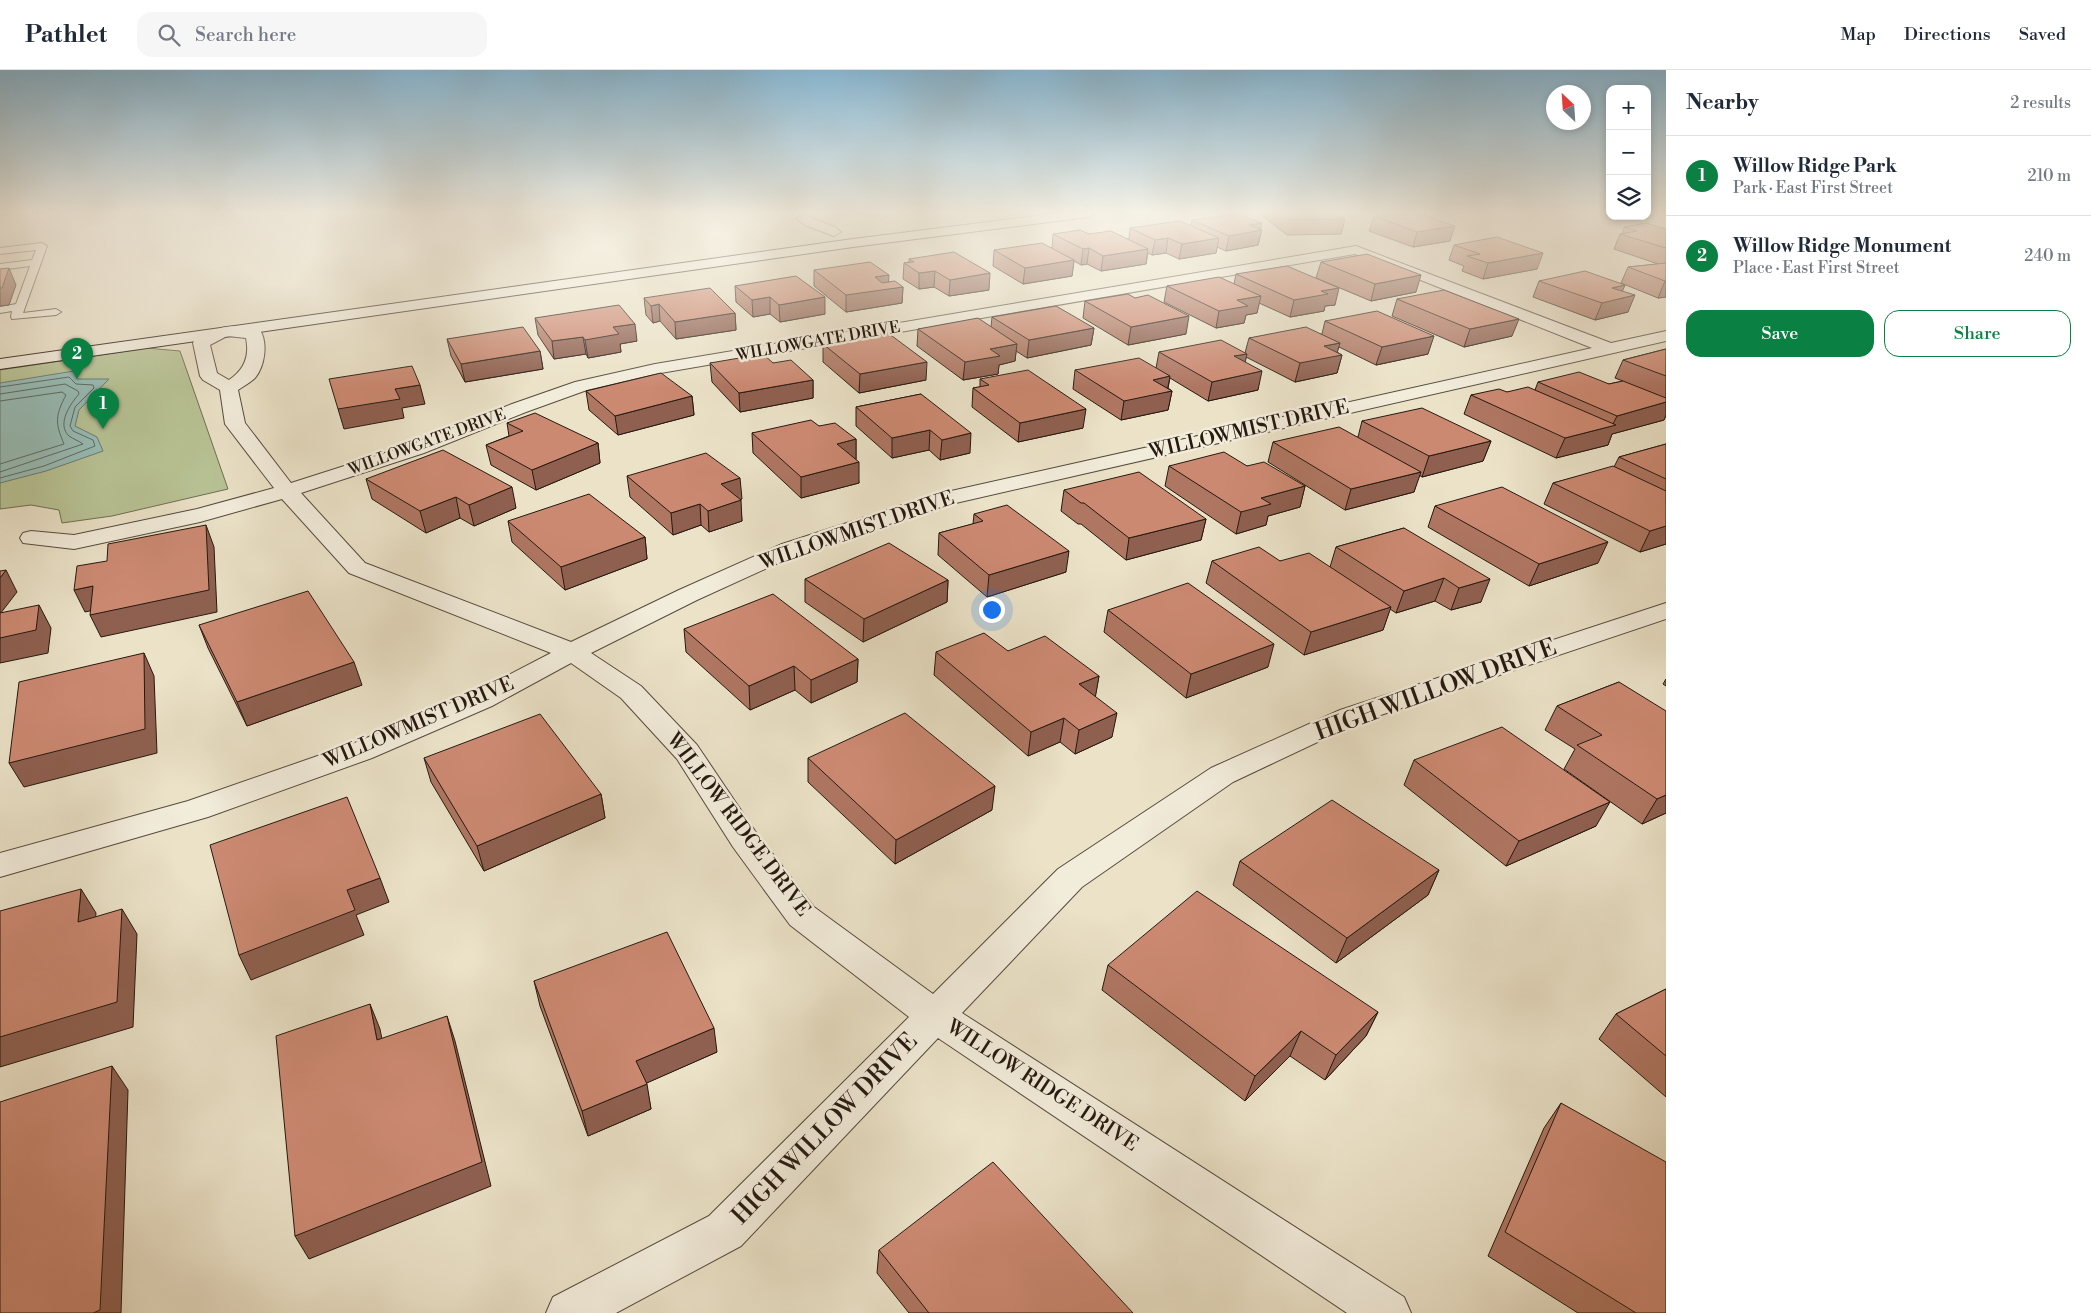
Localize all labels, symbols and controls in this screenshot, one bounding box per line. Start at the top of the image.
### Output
search box [137,12,487,57]
text: Pathlet [25,20,107,50]
icon: search [155,21,183,49]
text: Search here [195,23,296,47]
text: Map [1840,23,1876,46]
text: Directions [1904,23,1991,46]
text: Saved [2019,23,2066,46]
north arrow [1546,85,1591,130]
map controls [1606,85,1651,220]
button: + [1606,85,1651,130]
text: Nearby [1686,90,1759,116]
text: 2 results [2010,93,2071,113]
button: − [1606,130,1651,175]
text: Willow Ridge Park [1733,154,1897,178]
text: 1 [1698,166,1706,186]
text: 210 m [2027,166,2071,186]
button: layers [1606,175,1651,220]
text: Park · East First Street [1733,178,1893,198]
text: Willow Ridge Monument [1733,234,1951,258]
text: 2 [1697,246,1707,266]
text: 240 m [2024,246,2071,266]
text: Place · East First Street [1733,258,1900,278]
button: Save [1686,310,1874,357]
button: Share [1884,310,2071,357]
street label: WILLOWGATE DRIVE [733,317,902,365]
pin: 2 [61,338,93,379]
pin: 1 [87,388,119,429]
street label: WILLOWMIST DRIVE [1146,395,1352,465]
street label: WILLOWGATE DRIVE [344,404,509,480]
street label: WILLOWMIST DRIVE [755,486,958,576]
your location [979,597,1005,623]
street label: HIGH WILLOW DRIVE [1311,632,1561,748]
street label: WILLOWMIST DRIVE [319,672,518,775]
street label: WILLOW RIDGE DRIVE [660,727,815,922]
street label: WILLOW RIDGE DRIVE [941,1014,1143,1157]
street label: HIGH WILLOW DRIVE [726,1027,924,1231]

